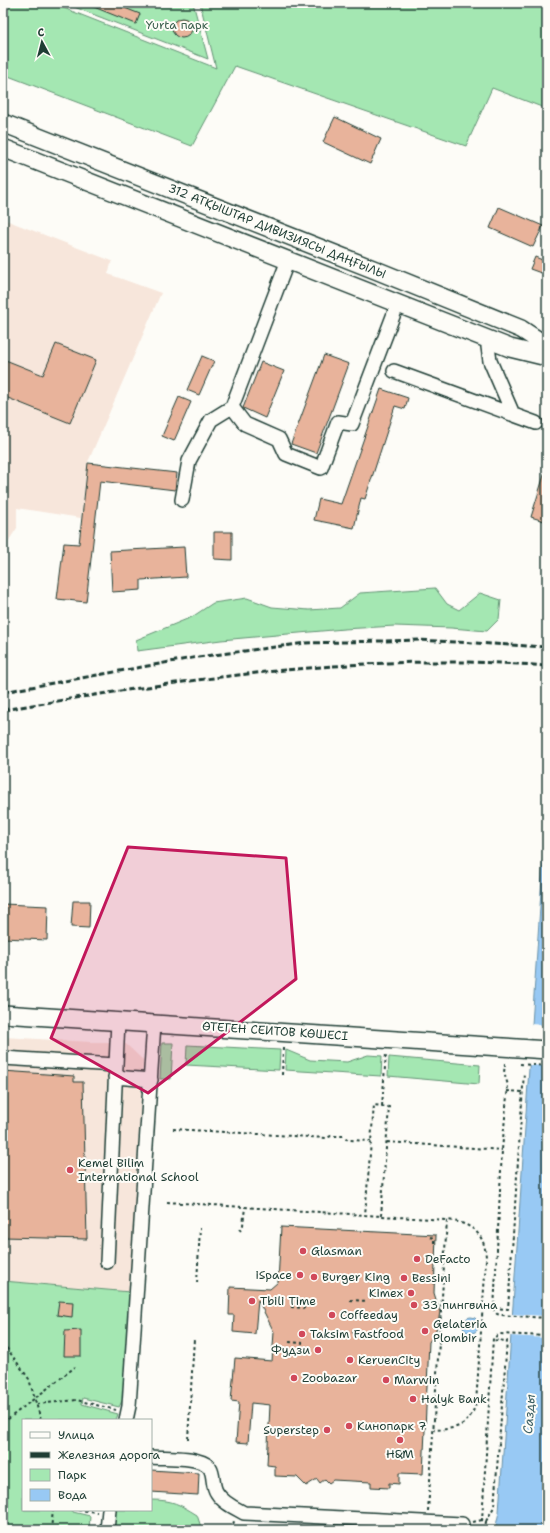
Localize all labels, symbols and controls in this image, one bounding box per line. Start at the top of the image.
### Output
park label: Yurta парк [146,17,209,33]
north arrow [22,22,62,62]
text: С [37,25,45,40]
street label: 312 АТҚЫШТАР ДИВИЗИЯСЫ ДАҢҒЫЛЫ [166,180,388,282]
street label: ӨТЕГЕН СЕИТОВ КӨШЕСІ [201,1018,349,1044]
place label: Kemel Bilim International School [78,1155,199,1185]
marker: Kemel Bilim International School [65,1165,75,1175]
place label: Glasman [311,1243,362,1259]
marker: Glasman [298,1246,308,1256]
place label: DeFacto [425,1251,471,1267]
marker: DeFacto [412,1254,422,1264]
place label: iSpace [256,1267,292,1283]
place label: Burger King [322,1269,390,1285]
marker: iSpace [295,1270,305,1280]
place label: Bessini [412,1270,451,1286]
marker: Burger King [309,1272,319,1282]
marker: Bessini [399,1273,409,1283]
place label: Kimex [369,1285,403,1301]
marker: Kimex [406,1288,416,1298]
place label: Tbili Time [260,1293,316,1309]
marker: Tbili Time [247,1296,257,1306]
place label: 33 пингвина [422,1297,498,1313]
marker: 33 пингвина [409,1300,419,1310]
place label: Coffeeday [340,1307,398,1323]
marker: Coffeeday [327,1310,337,1320]
place label: Gelateria Plombir [433,1316,488,1346]
place label: Taksim Fastfood [310,1326,404,1342]
marker: Gelateria Plombir [420,1326,430,1336]
marker: Taksim Fastfood [297,1329,307,1339]
place label: Фудзи [271,1342,310,1358]
marker: Фудзи [313,1345,323,1355]
place label: KeruenCity [358,1352,421,1368]
marker: KeruenCity [345,1355,355,1365]
place label: Zoobazar [302,1370,358,1386]
place label: Marwin [394,1372,439,1388]
marker: Zoobazar [289,1373,299,1383]
marker: Marwin [381,1375,391,1385]
place label: Halyk Bank [421,1391,487,1407]
marker: Halyk Bank [408,1394,418,1404]
water label: Сазды [519,1394,539,1434]
place label: Кинопарк 7 [357,1418,426,1434]
legend [22,1419,152,1511]
marker: Кинопарк 7 [344,1421,354,1431]
place label: Superstep [263,1422,319,1438]
marker: Superstep [322,1425,332,1435]
text: Улица [58,1427,95,1443]
marker: H&M [395,1435,405,1445]
place label: H&M [386,1446,414,1462]
text: Железная дорога [58,1447,161,1463]
text: Парк [58,1467,87,1483]
text: Вода [58,1487,87,1503]

